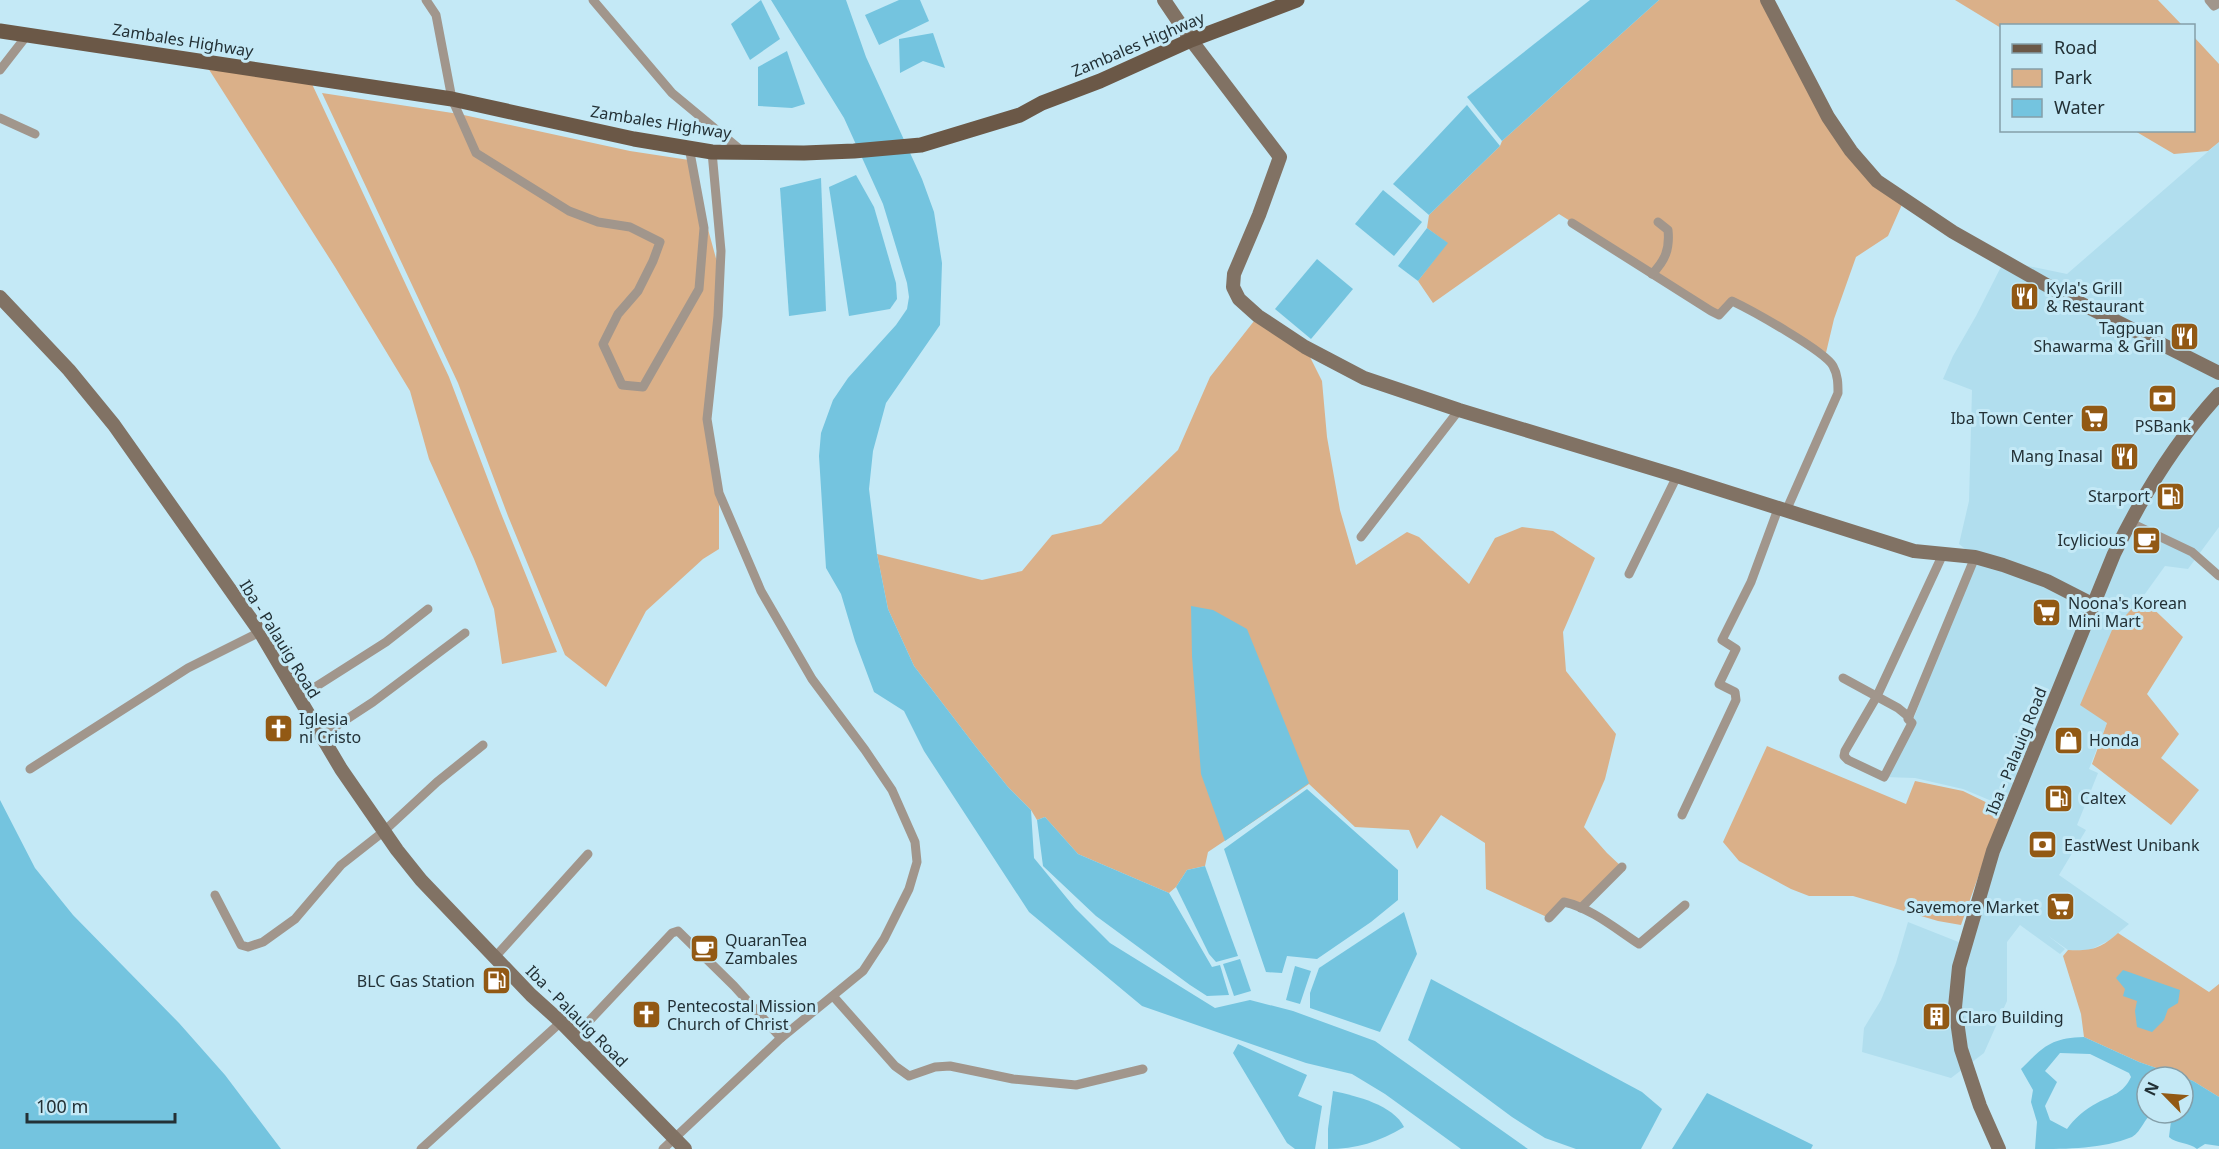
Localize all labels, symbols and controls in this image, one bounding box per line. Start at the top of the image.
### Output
street label: Zambales Highway [1068,6,1209,82]
street label: Zambales Highway [111,18,256,62]
legend [2000,24,2195,132]
text: Road [2054,35,2097,59]
text: Park [2054,65,2092,89]
text: Water [2054,95,2105,119]
street label: Zambales Highway [589,100,734,144]
place label: Kyla's Grill & Restaurant [2046,277,2144,317]
restaurant icon: Kyla's Grill & Restaurant [2009,281,2041,313]
place label: Tagpuan Shawarma & Grill [2034,317,2164,357]
restaurant icon: Tagpuan Shawarma & Grill [2169,321,2201,353]
bank icon: PSBank [2147,382,2179,414]
supermarket icon: Iba Town Center [2078,402,2110,434]
place label: Iba Town Center [1950,407,2073,429]
place label: PSBank [2135,415,2192,437]
restaurant icon: Mang Inasal [2108,440,2140,472]
place label: Mang Inasal [2011,445,2103,467]
fuel station icon: Starport [2155,480,2187,512]
place label: Starport [2088,485,2150,507]
cafe icon: Icylicious [2131,524,2163,556]
place label: Icylicious [2057,529,2126,551]
street label: Iba - Palauig Road [235,576,325,702]
place label: Noona's Korean Mini Mart [2068,592,2187,632]
supermarket icon: Noona's Korean Mini Mart [2031,596,2063,628]
street label: Iba - Palauig Road [1980,684,2052,818]
place label: Iglesia ni Cristo [299,708,361,748]
church icon: Iglesia ni Cristo [262,712,294,744]
shop icon: Honda [2052,724,2084,756]
place label: Honda [2089,729,2139,751]
fuel station icon: Caltex [2043,782,2075,814]
place label: Caltex [2080,787,2127,809]
bank icon: EastWest Unibank [2027,829,2059,861]
place label: EastWest Unibank [2064,834,2200,856]
supermarket icon: Savemore Market [2044,891,2076,923]
place label: Savemore Market [1907,896,2039,918]
place label: QuaranTea Zambales [725,929,807,969]
cafe icon: QuaranTea Zambales [688,933,720,965]
street label: Iba - Palauig Road [521,960,633,1072]
fuel station icon: BLC Gas Station [480,965,512,997]
place label: BLC Gas Station [357,970,475,992]
place label: Pentecostal Mission Church of Christ [667,995,816,1035]
church icon: Pentecostal Mission Church of Christ [630,999,662,1031]
building icon: Claro Building [1921,1001,1953,1033]
place label: Claro Building [1958,1006,2064,1028]
north arrow [2135,1065,2195,1125]
text: N [2139,1078,2164,1099]
scale bar [27,1086,176,1124]
text: 100 m [36,1094,88,1118]

